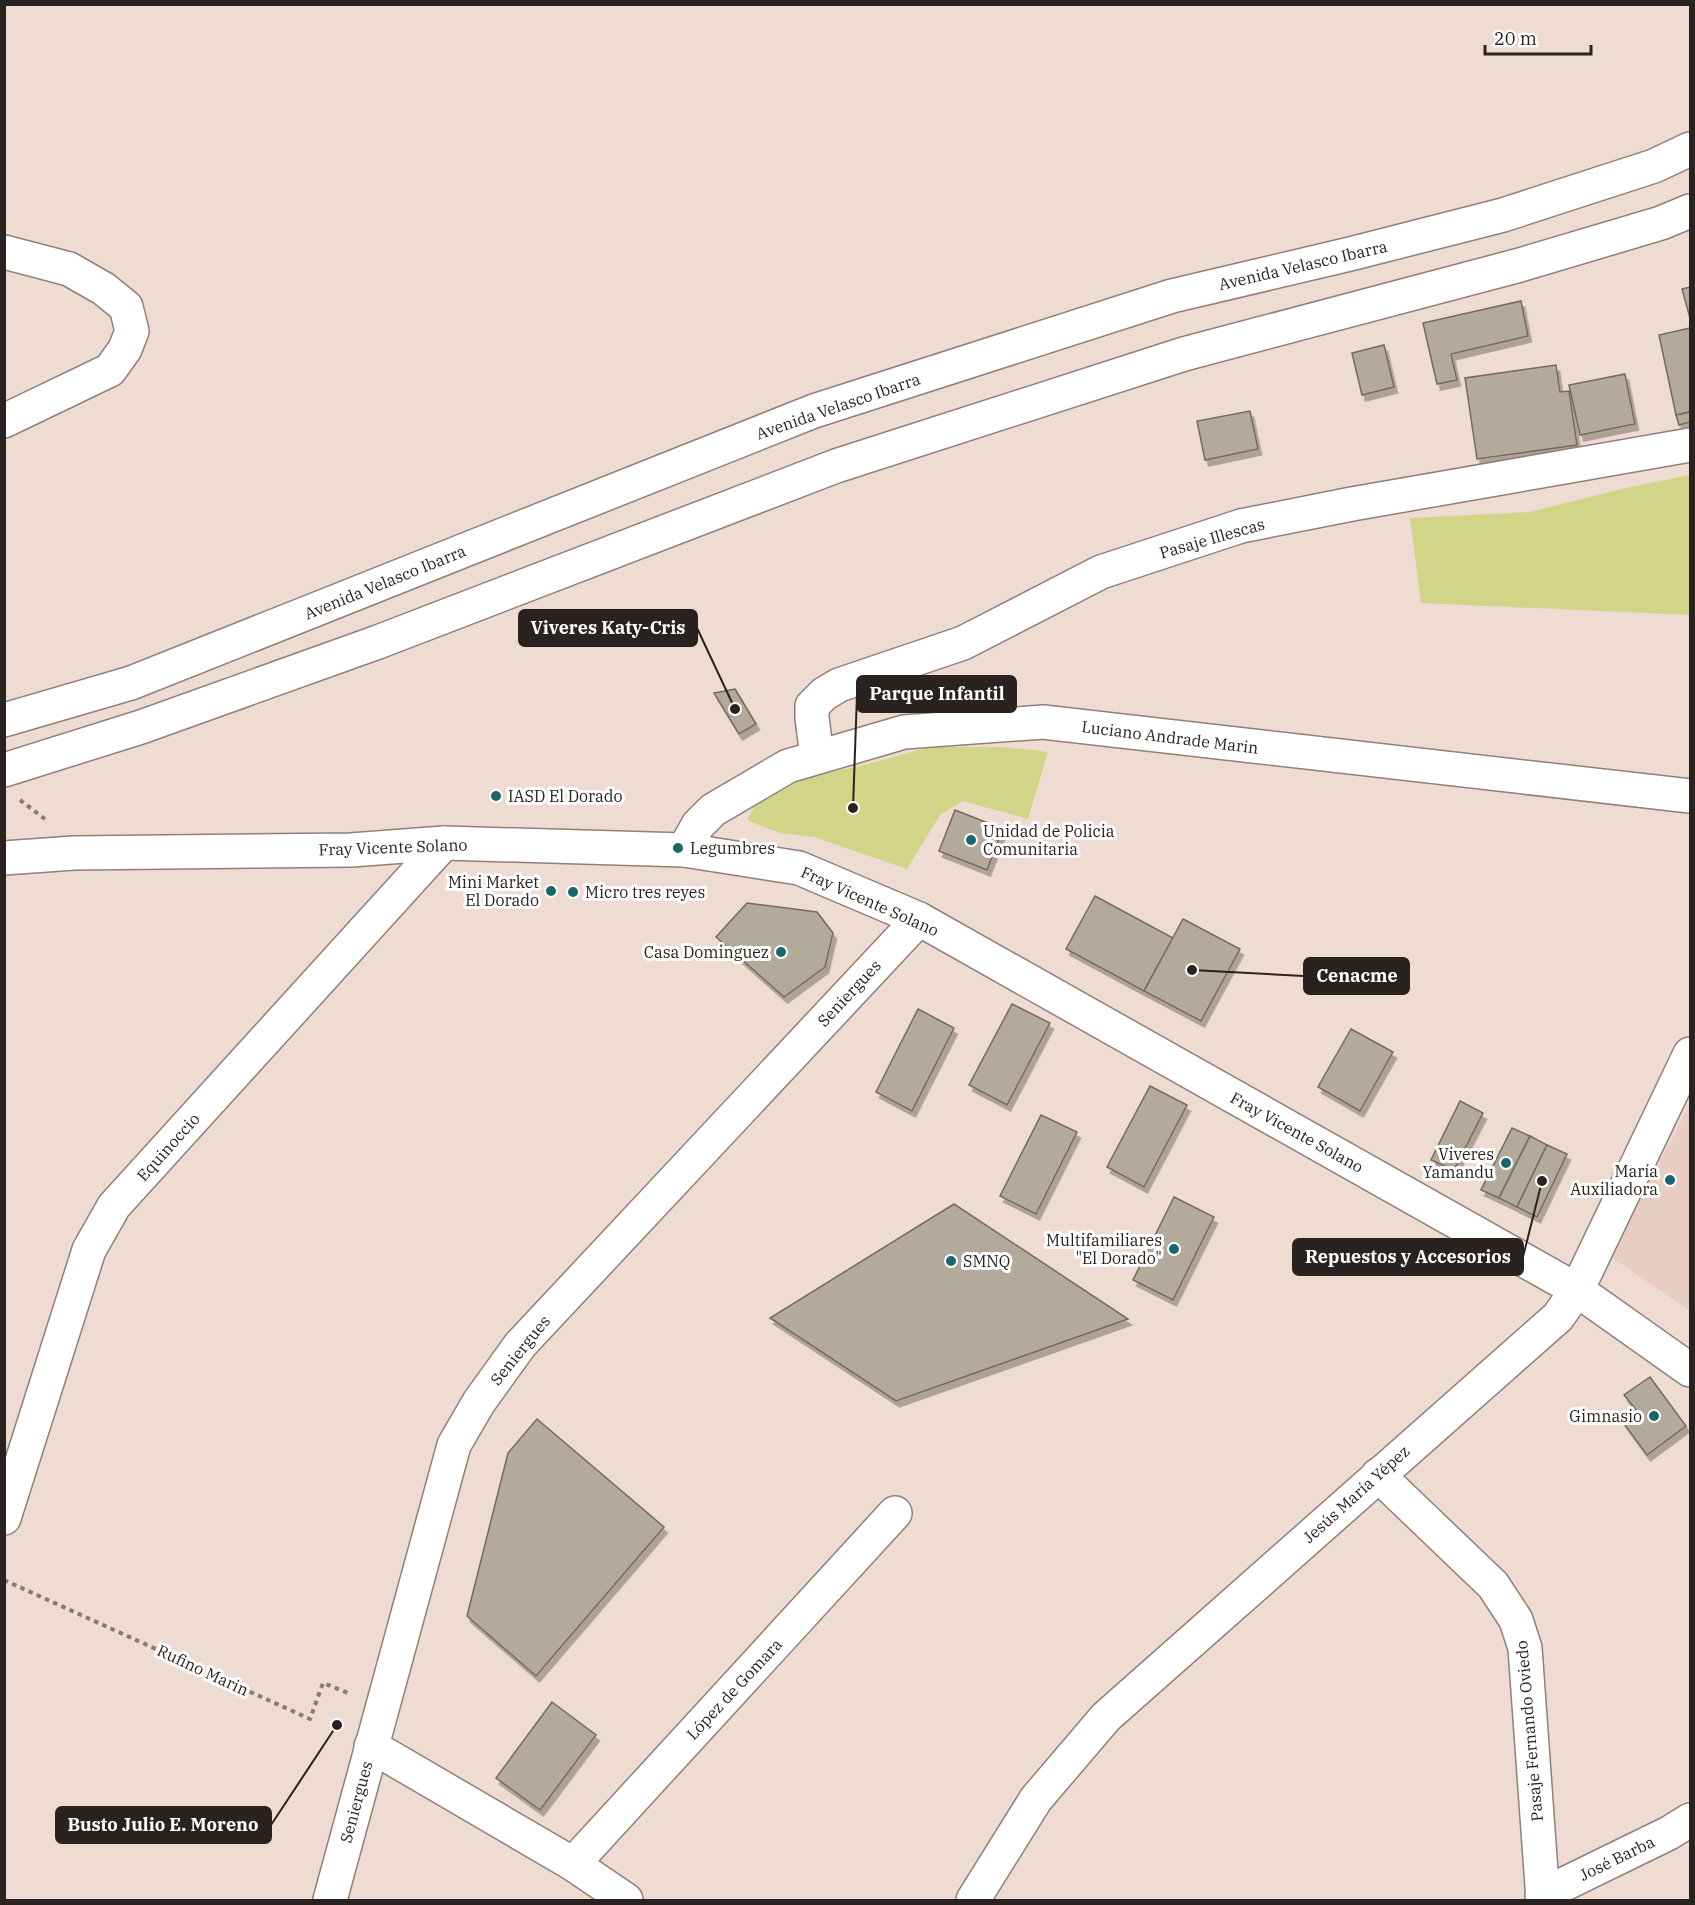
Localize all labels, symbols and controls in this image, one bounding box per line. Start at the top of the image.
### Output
scale bar [1485,18,1592,56]
text: 20 m [1494,27,1537,50]
street label: Avenida Velasco Ibarra [1217,236,1389,294]
street label: Avenida Velasco Ibarra [753,368,923,444]
street label: Pasaje Illescas [1157,513,1267,563]
street label: Avenida Velasco Ibarra [301,540,469,624]
callout: Viveres Katy-Cris [519,610,697,646]
text: Viveres Katy-Cris [531,616,685,639]
callout: Parque Infantil [857,676,1016,712]
text: Parque Infantil [869,682,1005,705]
street label: Luciano Andrade Marin [1080,716,1260,758]
place label: IASD El Dorado [508,786,623,806]
marker: IASD El Dorado [489,789,503,803]
place label: Unidad de Policia Comunitaria [983,821,1115,859]
marker: Unidad de Policia Comunitaria [964,833,978,847]
street label: Fray Vicente Solano [318,834,468,860]
place label: Legumbres [690,838,775,858]
marker: Legumbres [671,841,685,855]
street label: Fray Vicente Solano [798,862,942,940]
place label: Mini Market El Dorado [448,872,539,910]
place label: Micro tres reyes [585,882,705,902]
marker: Mini Market El Dorado [544,884,558,898]
marker: Micro tres reyes [566,885,580,899]
place label: Casa Dominguez [644,942,769,962]
marker: Casa Dominguez [774,945,788,959]
street label: Seniergues [813,955,885,1031]
callout: Cenacme [1304,958,1409,994]
text: Cenacme [1316,964,1398,987]
street label: Fray Vicente Solano [1227,1087,1367,1177]
street label: Equinoccio [132,1109,204,1185]
place label: Viveres Yamandu [1422,1144,1494,1182]
marker: Viveres Yamandu [1499,1156,1513,1170]
place label: María Auxiliadora [1570,1161,1658,1199]
marker: María Auxiliadora [1663,1173,1677,1187]
place label: Multifamiliares "El Dorado" [1046,1230,1162,1268]
callout: Repuestos y Accesorios [1293,1239,1523,1275]
marker: Multifamiliares "El Dorado" [1167,1242,1181,1256]
text: Repuestos y Accesorios [1305,1245,1511,1268]
place label: SMNQ [963,1251,1010,1271]
marker: SMNQ [944,1254,958,1268]
street label: Seniergues [486,1311,554,1389]
place label: Gimnasio [1569,1406,1642,1426]
marker: Gimnasio [1647,1409,1661,1423]
street label: Jesús María Yépez [1299,1441,1413,1547]
street label: López de Gomara [682,1634,786,1744]
street label: Rufino Marin [154,1640,252,1700]
street label: Pasaje Fernando Oviedo [1511,1640,1547,1822]
street label: Seniergues [335,1759,377,1845]
callout: Busto Julio E. Moreno [56,1807,271,1843]
text: Busto Julio E. Moreno [67,1813,259,1836]
street label: José Barba [1576,1831,1658,1885]

